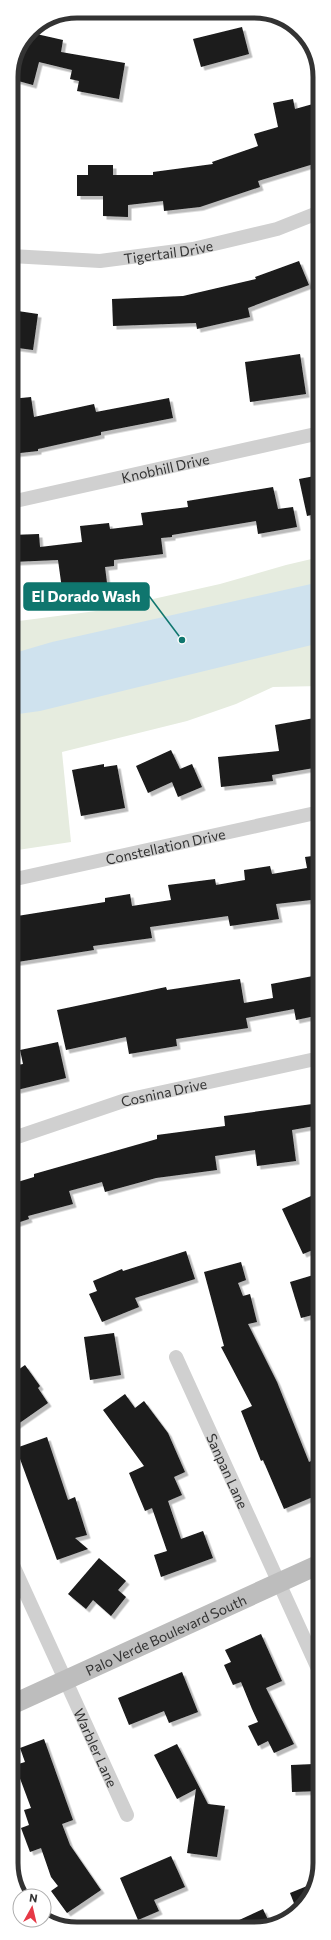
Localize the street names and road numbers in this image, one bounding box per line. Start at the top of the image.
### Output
street label: Tigertail Drive [123,236,214,266]
street label: Knobhill Drive [120,450,211,486]
street label: Constellation Drive [104,825,227,867]
street label: Cosnina Drive [118,1074,208,1110]
street label: Sanpan Lane [203,1431,252,1511]
street label: Palo Verde Boulevard South [82,1590,249,1678]
street label: Warbler Lane [71,1705,121,1790]

